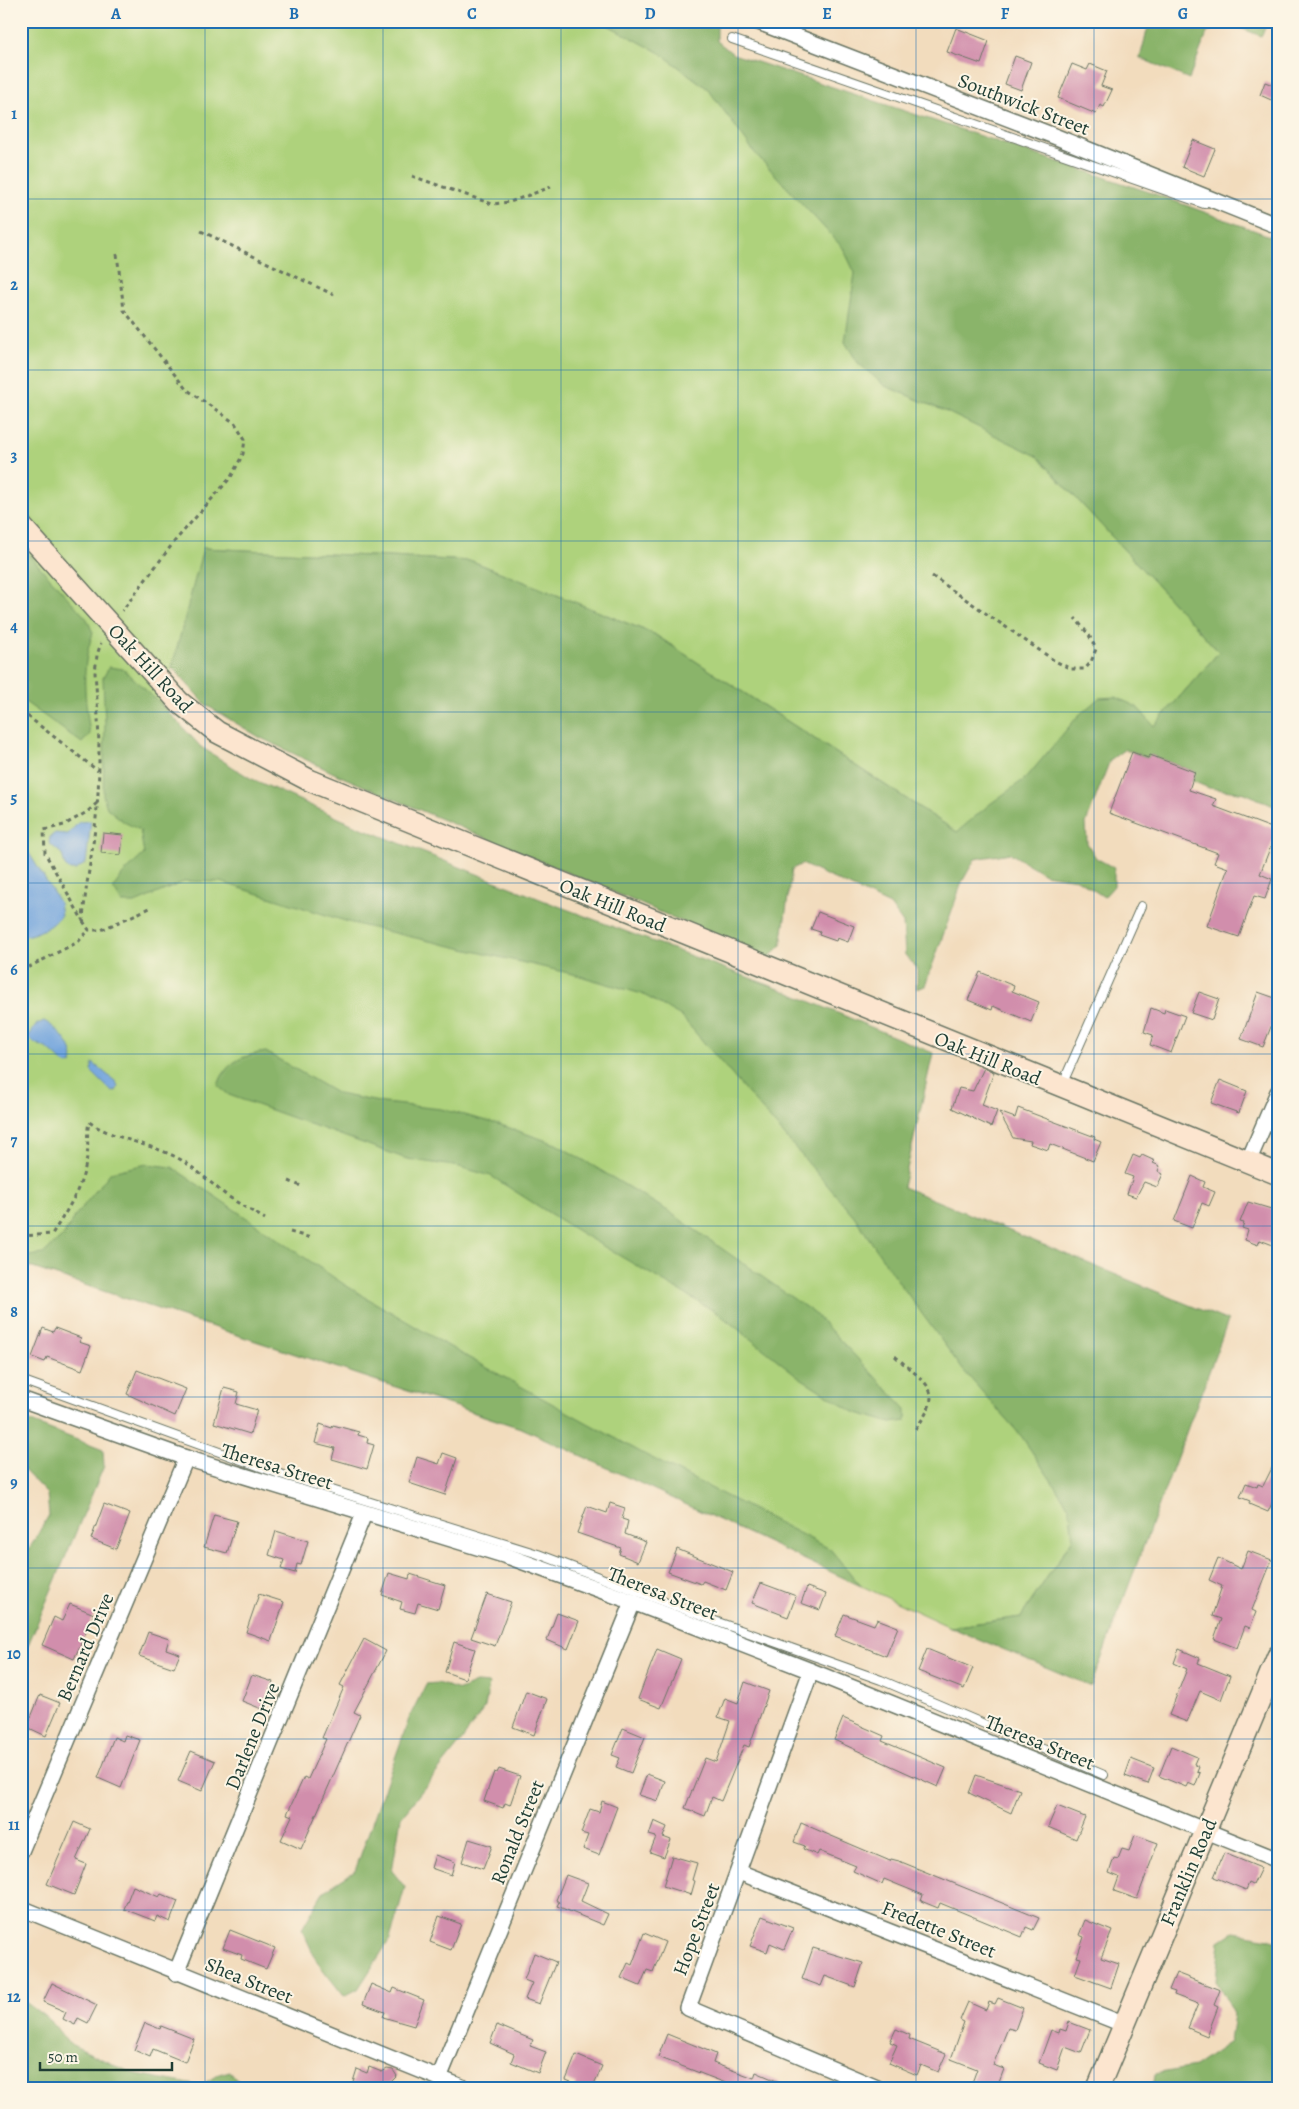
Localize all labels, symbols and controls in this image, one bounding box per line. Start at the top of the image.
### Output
text: A [110,3,122,25]
text: B [289,3,299,25]
text: C [467,3,477,25]
text: D [644,3,656,25]
text: E [822,3,832,25]
text: F [1001,3,1010,25]
text: G [1178,3,1188,25]
street label: Southwick Street [954,67,1094,142]
text: 1 [11,103,17,125]
text: 2 [10,274,18,296]
text: 3 [11,445,18,467]
text: 4 [10,616,18,638]
street label: Oak Hill Road [102,618,199,719]
text: 5 [11,787,18,809]
street label: Oak Hill Road [555,872,670,939]
text: 6 [10,959,18,981]
street label: Oak Hill Road [930,1025,1045,1092]
text: 7 [11,1130,18,1152]
text: 8 [10,1301,18,1323]
street label: Theresa Street [218,1437,336,1496]
text: 9 [10,1472,18,1494]
street label: Theresa Street [604,1560,722,1627]
street label: Bernard Drive [50,1589,121,1706]
text: 10 [7,1643,21,1665]
street label: Darlene Drive [219,1678,286,1794]
street label: Theresa Street [981,1708,1099,1777]
street label: Ronald Street [484,1775,551,1889]
text: 11 [8,1814,20,1836]
street label: Franklin Road [1154,1814,1223,1930]
street label: Hope Street [666,1879,727,1979]
street label: Fredette Street [878,1894,1000,1965]
street label: Shea Street [201,1951,297,2010]
text: 12 [7,1986,21,2008]
scale bar [40,2039,172,2071]
text: 50 m [48,2047,78,2067]

